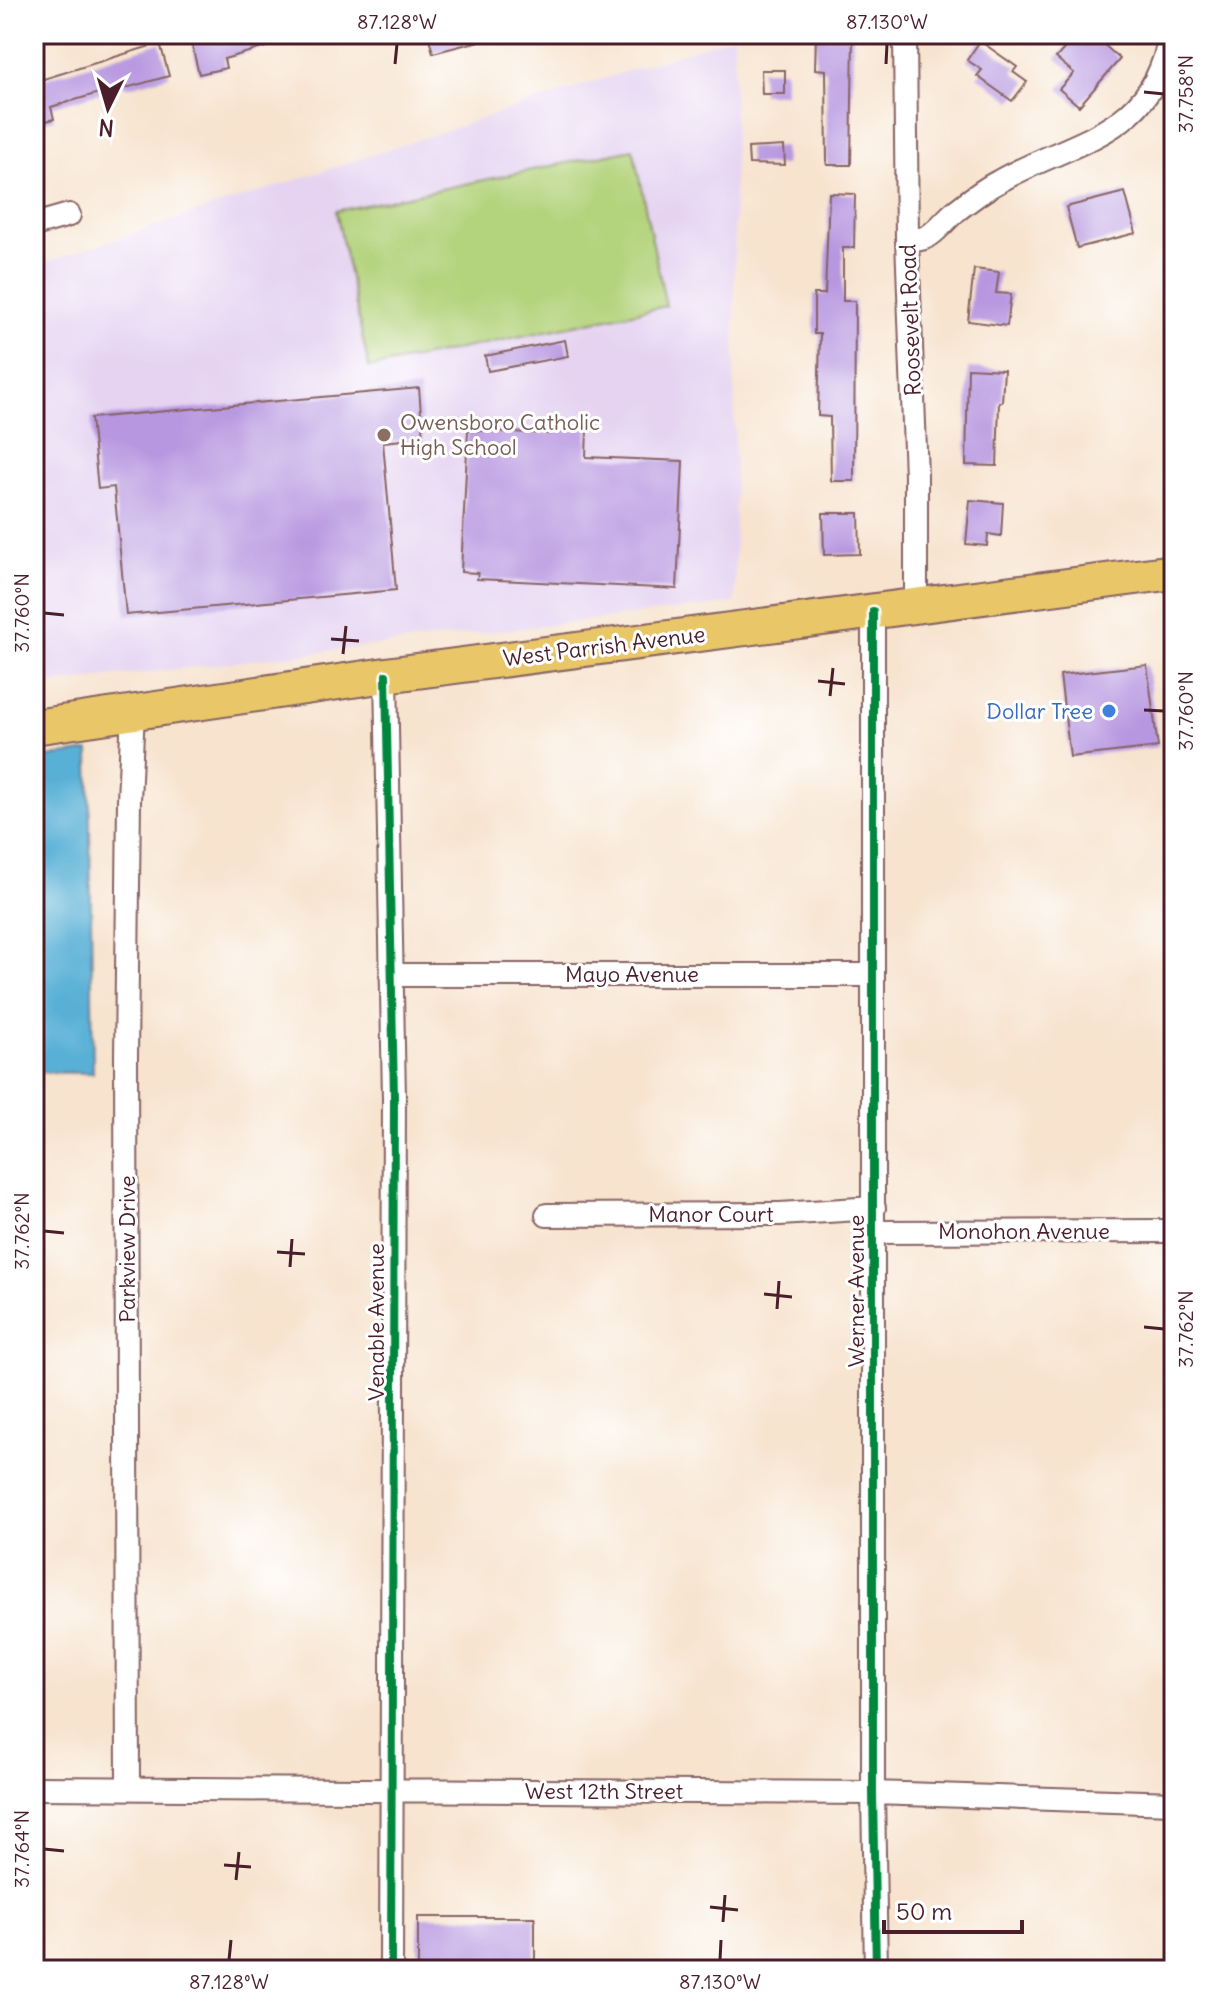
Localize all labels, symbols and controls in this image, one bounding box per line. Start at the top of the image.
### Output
text: 87.128°W [357,9,437,34]
text: 87.130°W [846,9,928,34]
text: 37.758°N [1173,55,1198,133]
north arrow [68,68,148,148]
text: N [97,113,115,143]
street label: Roosevelt Road [893,243,927,396]
place label: Owensboro Catholic High School [400,408,600,461]
marker: Owensboro Catholic High School [375,426,393,444]
text: 37.760°N [9,573,34,653]
street label: West Parrish Avenue [501,620,707,672]
text: 37.760°N [1173,671,1198,751]
place label: Dollar Tree [986,697,1093,725]
marker: Dollar Tree [1100,702,1118,720]
street label: Mayo Avenue [565,960,699,988]
street label: Parkview Drive [113,1175,141,1323]
text: 37.762°N [9,1192,34,1270]
street label: Manor Court [648,1200,774,1228]
street label: Werner Avenue [842,1215,870,1367]
street label: Monohon Avenue [938,1217,1110,1245]
street label: Venable Avenue [362,1243,390,1401]
text: 37.762°N [1173,1290,1198,1368]
street label: West 12th Street [525,1777,683,1805]
text: 37.764°N [9,1810,34,1888]
scale bar [884,1884,1022,1934]
text: 50 m [896,1896,952,1926]
text: 87.128°W [189,1969,269,1994]
text: 87.130°W [679,1969,761,1994]

